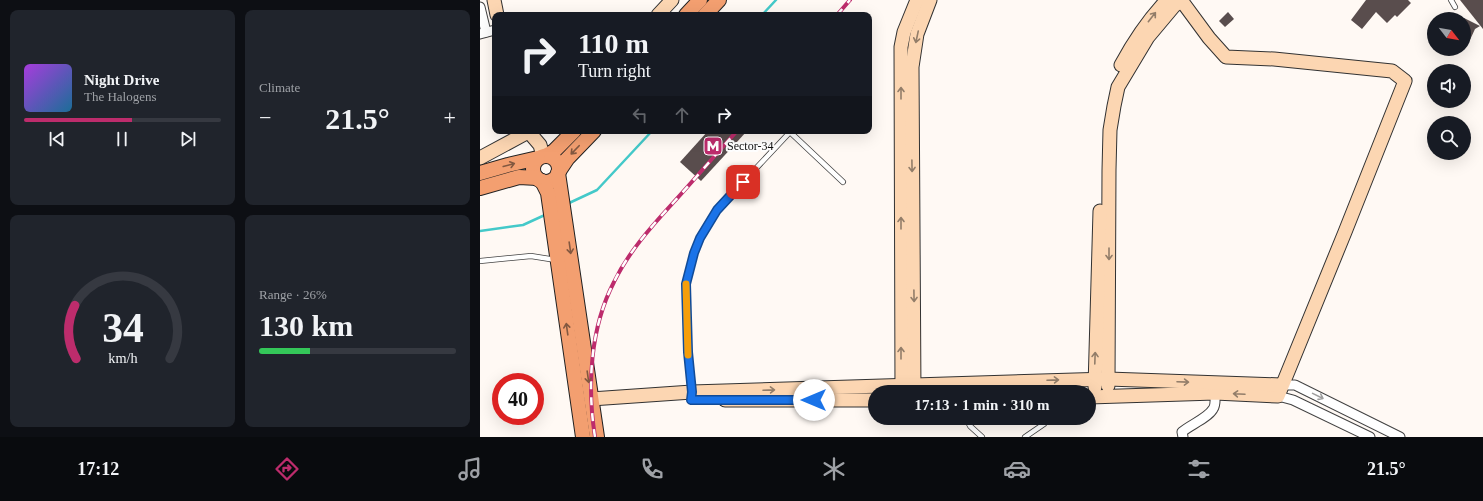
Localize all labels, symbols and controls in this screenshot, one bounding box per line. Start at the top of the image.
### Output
one-way arrow [1147,11,1156,22]
north arrow [1427,12,1471,56]
map controls [1427,12,1471,160]
icon: right [512,28,564,80]
text: 110 m [578,28,649,59]
one-way arrow [912,30,920,43]
text: Turn right [578,61,651,81]
button: sound [1427,64,1471,108]
text: Night Drive [84,72,159,88]
text: Climate [259,80,300,95]
one-way arrow [897,87,905,100]
text: The Halogens [84,89,157,104]
text: 21.5° [325,102,390,135]
icon: left [629,104,651,126]
icon: ahead [671,104,693,126]
icon: right [713,104,735,126]
text: − [259,105,271,130]
text: + [444,105,456,130]
button: search [1427,116,1471,160]
icon: previous [46,128,68,150]
icon: pause [111,128,133,150]
icon: next [177,128,199,150]
metro station icon: Sector-34 [702,135,724,157]
place label: Sector-34 [727,139,773,153]
one-way arrow [570,145,580,155]
one-way arrow [909,159,916,172]
one-way arrow [502,161,515,168]
pin [726,165,760,199]
icon: arrive [732,171,754,193]
one-way arrow [897,217,905,230]
one-way arrow [566,241,574,254]
one-way arrow [1105,247,1112,260]
text: Range · 26% [259,287,327,302]
one-way arrow [910,289,918,302]
text: 34 [102,305,144,351]
text: 130 km [259,309,353,342]
one-way arrow [563,323,571,336]
one-way arrow [897,347,905,360]
text: km/h [108,349,137,365]
one-way arrow [1091,352,1099,365]
one-way arrow [584,370,592,383]
speed limit sign: 40 [492,373,544,425]
one-way arrow [1046,377,1059,384]
one-way arrow [1176,378,1189,385]
position arrow [793,379,835,421]
one-way arrow [762,386,775,394]
one-way arrow [1233,391,1246,398]
one-way arrow [1311,393,1323,400]
text: 17:13 · 1 min · 310 m [915,397,1050,413]
icon: directions [273,455,301,483]
icon: music [456,455,484,483]
icon: phone [638,455,666,483]
icon: climate [820,455,848,483]
icon: car [1003,455,1031,483]
icon: filters [1185,455,1213,483]
text: 17:12 [77,459,119,479]
text: 21.5° [1367,459,1406,479]

